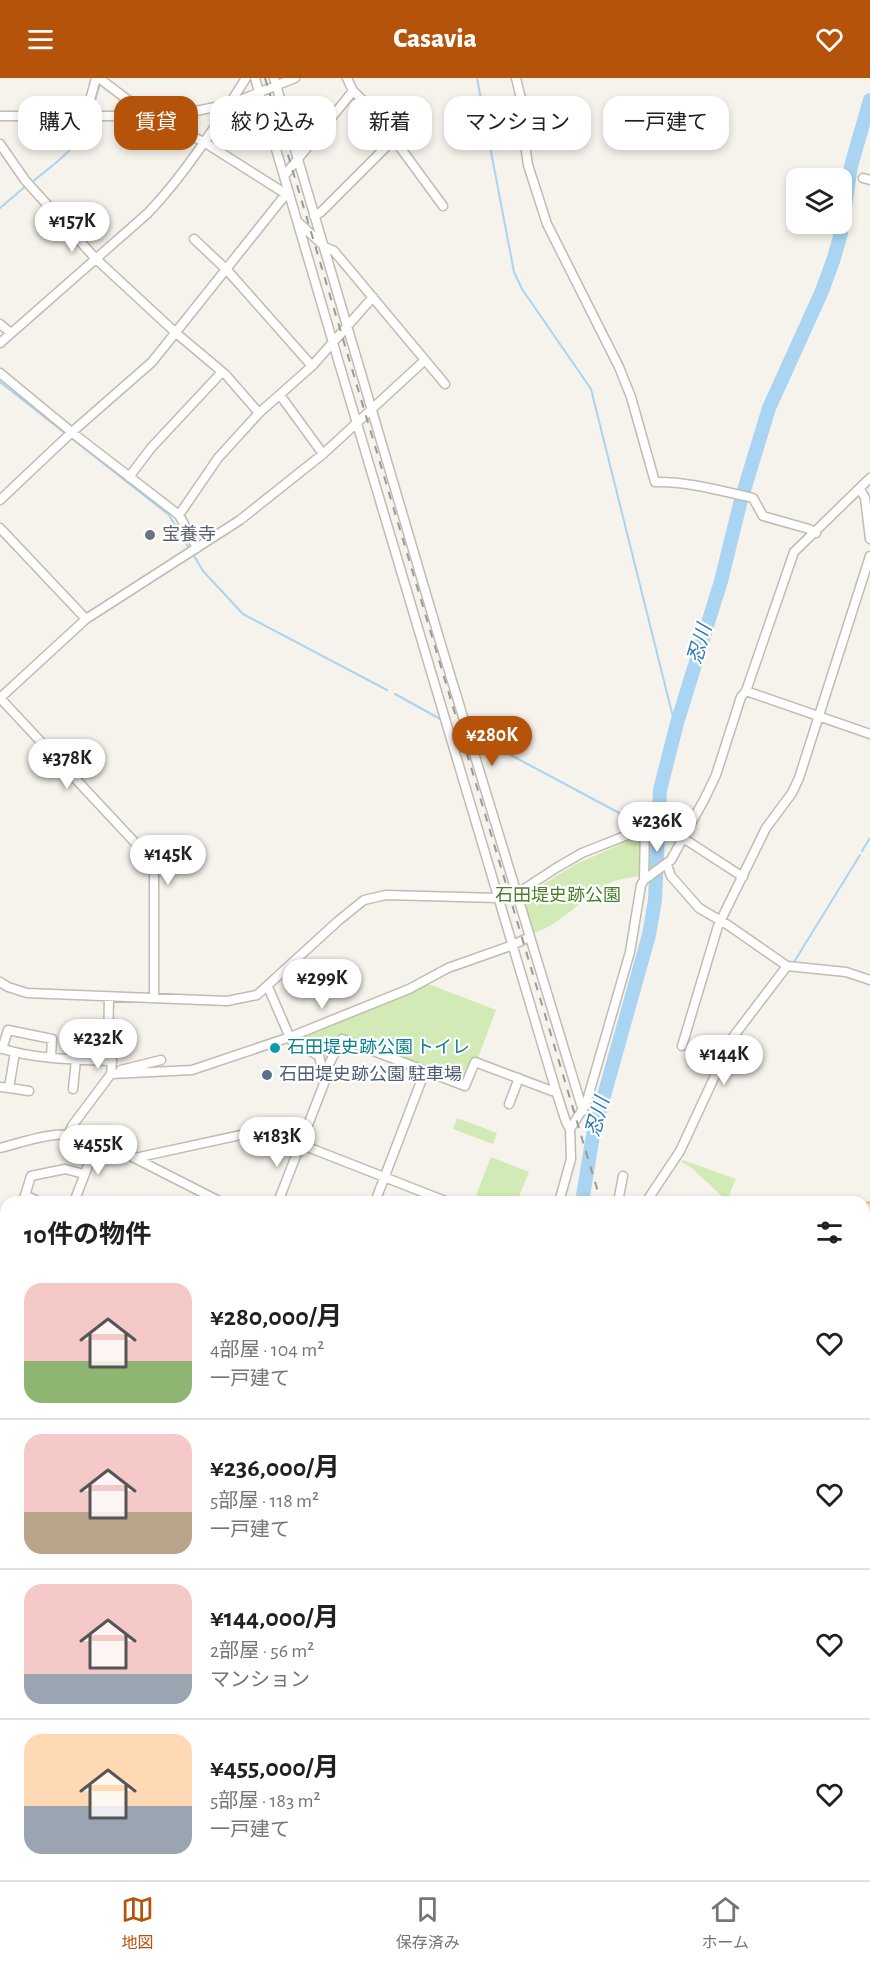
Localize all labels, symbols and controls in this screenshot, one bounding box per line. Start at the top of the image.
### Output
icon: menu [24,23,57,56]
icon: heart [813,23,846,56]
text: Casavia [393,25,477,52]
chip: 購入 [18,96,102,150]
chip: 賃貸 [114,96,198,150]
chip: 絞り込み [210,96,336,150]
chip: 新着 [348,96,432,150]
chip: マンション [444,96,591,150]
chip: 一戸建て [603,96,729,150]
map controls [786,168,852,234]
button: layers [786,168,852,234]
pin: ¥157K [30,202,114,253]
text: ¥157K [49,211,95,231]
place label: 宝養寺 [162,524,216,544]
marker: 宝養寺 [143,528,157,542]
water label: 忍川 [685,620,716,666]
pin: ¥280K [450,716,534,767]
text: ¥280K [466,725,518,745]
pin: ¥378K [25,739,109,790]
text: ¥378K [42,748,92,768]
pin: ¥236K [615,802,699,853]
text: ¥236K [632,811,682,831]
pin: ¥145K [126,835,210,886]
text: ¥145K [144,844,192,864]
park label: 石田堤史跡公園 [495,886,621,905]
pin: ¥299K [280,959,364,1010]
text: ¥299K [297,968,347,988]
pin: ¥232K [56,1019,140,1070]
text: ¥232K [73,1028,123,1048]
pin: ¥144K [682,1035,766,1086]
place label: 石田堤史跡公園 トイレ [287,1038,470,1057]
marker: 石田堤史跡公園 トイレ [268,1041,282,1055]
text: ¥144K [699,1044,749,1064]
place label: 石田堤史跡公園 駐車場 [279,1065,462,1084]
marker: 石田堤史跡公園 駐車場 [260,1068,274,1082]
water label: 忍川 [583,1093,613,1139]
pin: ¥183K [235,1117,319,1168]
pin: ¥455K [56,1125,140,1176]
text: ¥183K [253,1126,301,1146]
text: ¥455K [73,1134,123,1154]
icon: filters [813,1216,846,1249]
text: 10件の物件 [24,1222,151,1248]
text: ¥280,000/月 [210,1304,342,1330]
icon: home [72,1307,144,1379]
icon: heart [813,1327,846,1360]
text: 4部屋 · 104 m² [210,1340,324,1360]
text: 一戸建て [210,1369,290,1389]
text: ¥236,000/月 [210,1455,340,1481]
icon: home [72,1458,144,1530]
icon: heart [813,1478,846,1511]
text: 5部屋 · 118 m² [210,1491,319,1511]
text: 一戸建て [210,1520,290,1540]
text: ¥144,000/月 [210,1605,339,1631]
icon: home [72,1608,144,1680]
icon: heart [813,1628,846,1661]
text: 2部屋 · 56 m² [210,1641,314,1661]
text: マンション [210,1670,310,1690]
text: ¥455,000/月 [210,1755,339,1781]
icon: home [72,1758,144,1830]
icon: heart [813,1778,846,1811]
text: 5部屋 · 183 m² [210,1791,320,1811]
text: 一戸建て [210,1820,290,1840]
tab: 地図 [121,1893,154,1953]
tab: 保存済み [396,1893,460,1953]
tab: ホーム [702,1893,749,1953]

